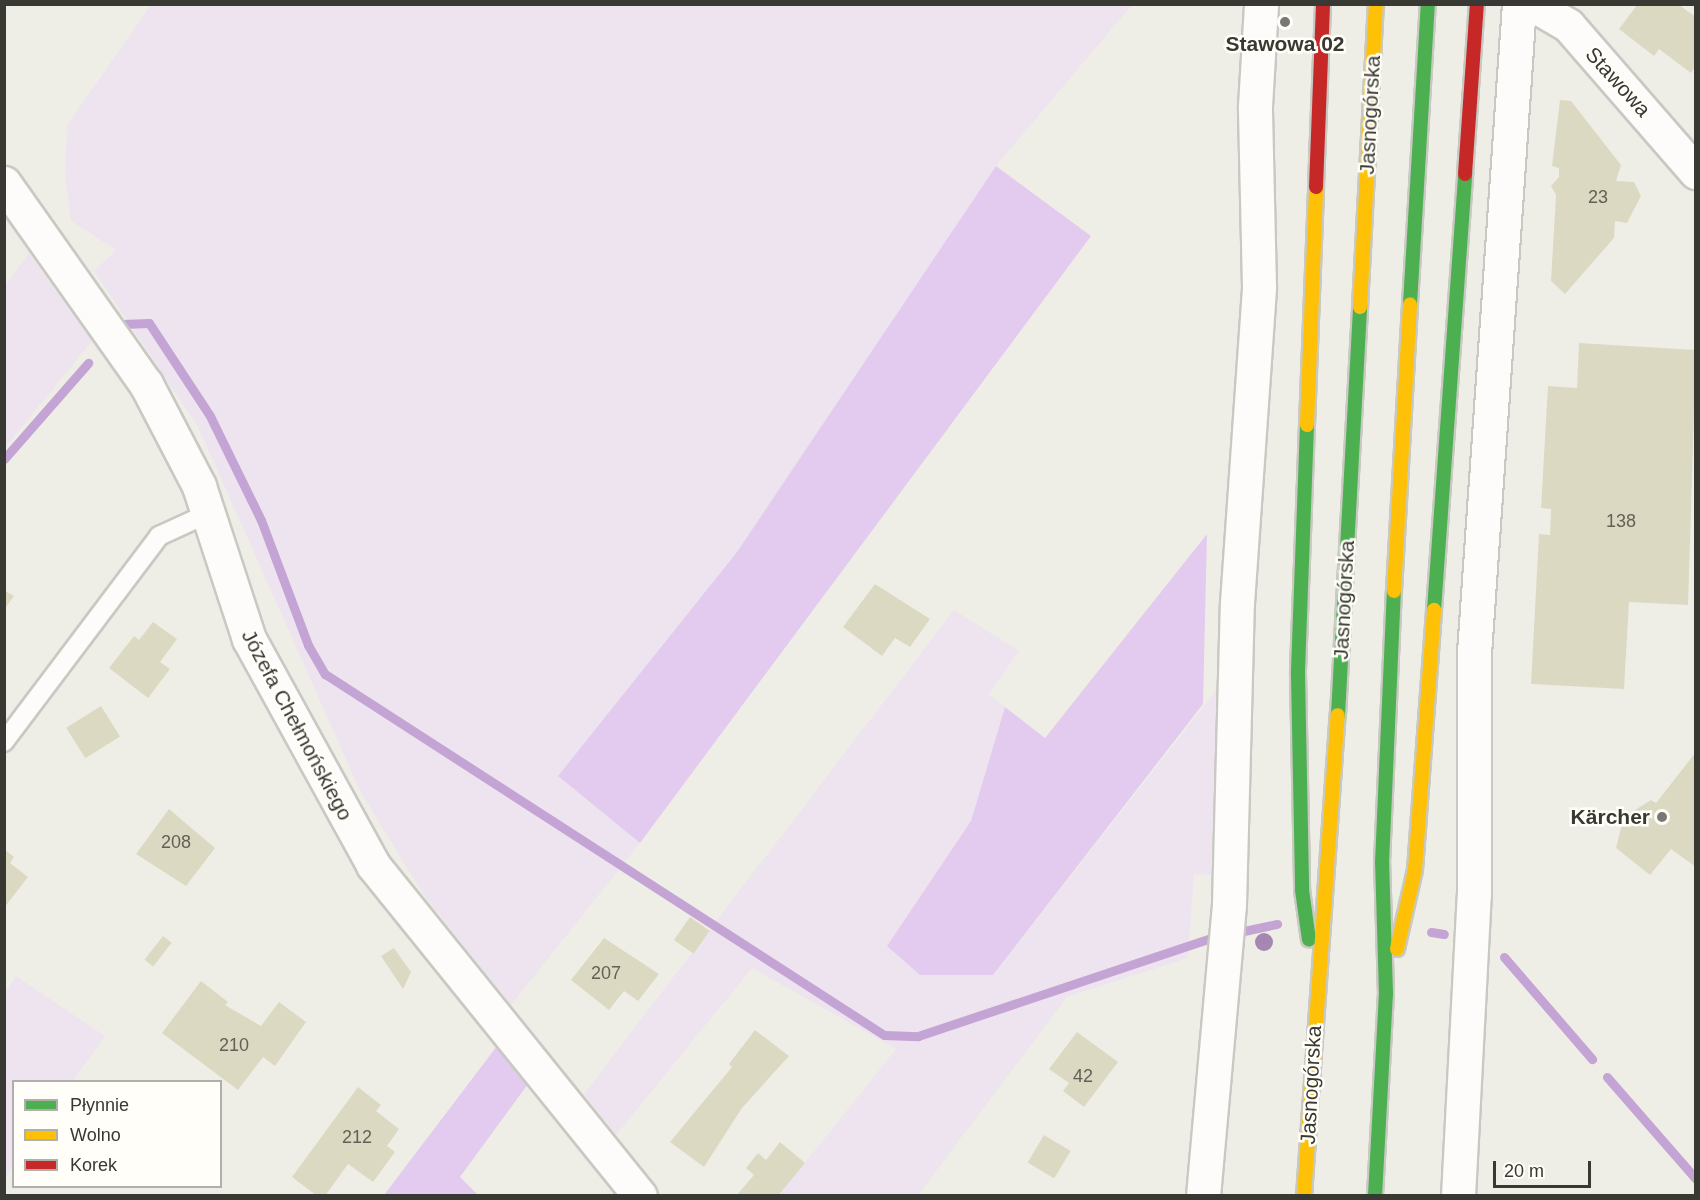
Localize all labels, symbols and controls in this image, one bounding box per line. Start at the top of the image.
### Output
marker: Stawowa 02 [1278,15,1292,29]
place label: Stawowa 02 [1225,31,1345,57]
street label: Stawowa [1580,42,1656,122]
street label: Jasnogórska [1354,55,1386,175]
house number: 23 [1588,186,1608,208]
house number: 138 [1606,510,1636,532]
street label: Jasnogórska [1328,540,1360,660]
street label: Józefa Chełmońskiego [236,625,358,825]
place label: Kärcher [1571,804,1650,830]
marker: Kärcher [1655,810,1669,824]
house number: 208 [161,831,191,853]
house number: 207 [591,962,621,984]
street label: Jasnogórska [1295,1025,1327,1145]
house number: 210 [219,1034,249,1056]
house number: 42 [1073,1065,1093,1087]
legend [12,1080,222,1188]
text: Płynnie [70,1095,129,1115]
text: Wolno [70,1125,121,1145]
house number: 212 [342,1126,372,1148]
scale bar [1496,1149,1594,1187]
text: Korek [70,1155,117,1175]
text: 20 m [1504,1161,1544,1181]

